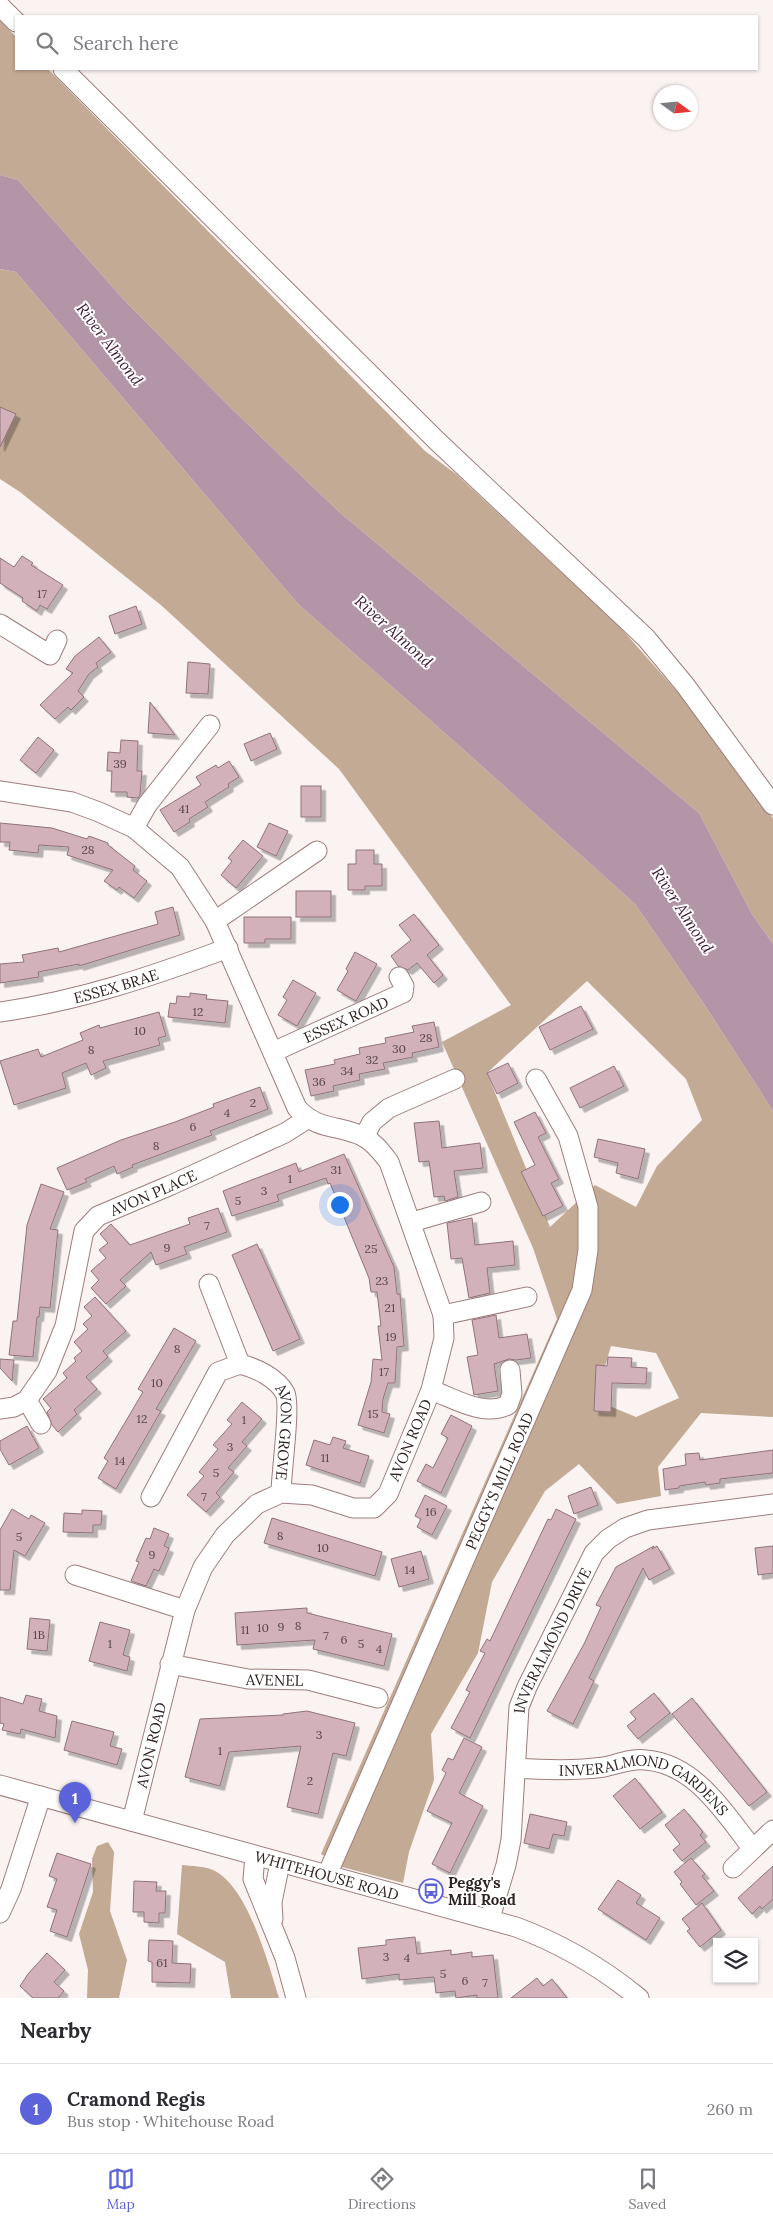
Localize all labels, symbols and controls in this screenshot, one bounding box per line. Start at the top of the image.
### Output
search box [15,15,758,70]
icon: search [33,29,61,57]
text: Search here [73,31,179,55]
north arrow [653,85,698,130]
water label: River Almond [72,299,148,389]
house number: 17 [37,586,47,601]
water label: River Almond [351,591,437,671]
house number: 39 [113,756,127,771]
house number: 41 [179,801,189,816]
house number: 28 [81,842,95,857]
water label: River Almond [648,863,718,957]
street label: ESSEX BRAE [72,964,161,1007]
street label: ESSEX ROAD [300,991,391,1046]
house number: 12 [193,1004,203,1019]
house number: 10 [134,1023,146,1038]
house number: 28 [419,1030,433,1045]
house number: 30 [392,1041,406,1056]
house number: 8 [88,1042,95,1057]
house number: 32 [365,1052,379,1067]
house number: 34 [340,1063,354,1078]
house number: 36 [312,1074,326,1089]
house number: 2 [250,1095,256,1110]
house number: 4 [224,1105,231,1120]
house number: 6 [190,1119,197,1134]
house number: 8 [153,1138,160,1153]
house number: 31 [330,1162,342,1177]
street label: AVON PLACE [106,1165,200,1220]
house number: 1 [288,1171,292,1186]
house number: 3 [261,1183,268,1198]
your location [327,1192,353,1218]
house number: 5 [235,1193,241,1208]
house number: 7 [204,1218,210,1233]
house number: 9 [164,1240,171,1255]
house number: 25 [365,1241,377,1256]
house number: 23 [376,1273,389,1288]
house number: 21 [385,1300,395,1315]
house number: 19 [385,1329,397,1344]
house number: 8 [174,1341,181,1356]
house number: 17 [379,1364,389,1379]
house number: 10 [151,1375,163,1390]
street label: AVON GROVE [271,1379,297,1481]
street label: AVON ROAD [384,1396,436,1485]
house number: 15 [368,1406,378,1421]
street label: PEGGY'S MILL ROAD [461,1409,537,1552]
house number: 12 [137,1411,147,1426]
house number: 1 [242,1412,246,1427]
house number: 3 [227,1439,234,1454]
house number: 11 [321,1450,329,1465]
house number: 14 [115,1453,126,1468]
house number: 5 [213,1465,219,1480]
house number: 7 [201,1489,207,1504]
house number: 16 [425,1504,437,1519]
house number: 8 [277,1528,284,1543]
house number: 5 [16,1529,22,1544]
house number: 10 [317,1540,329,1555]
house number: 9 [149,1547,156,1562]
house number: 14 [405,1562,416,1577]
street label: INVERALMOND DRIVE [509,1564,595,1714]
house number: 8 [295,1618,302,1633]
house number: 9 [278,1619,285,1634]
house number: 10 [257,1620,269,1635]
house number: 11 [241,1622,249,1637]
house number: 1B [33,1627,45,1642]
house number: 7 [323,1628,329,1643]
house number: 6 [341,1632,348,1647]
house number: 1 [108,1636,112,1651]
house number: 5 [358,1636,364,1651]
house number: 4 [376,1641,383,1656]
street label: AVENEL [245,1669,304,1689]
street label: AVON ROAD [132,1700,170,1791]
house number: 3 [316,1727,323,1742]
house number: 1 [218,1743,222,1758]
street label: INVERALMOND GARDENS [559,1750,733,1819]
house number: 2 [307,1773,313,1788]
pin: 1 [59,1782,91,1823]
street label: WHITEHOUSE ROAD [253,1846,401,1904]
place label: Peggy's Mill Road [448,1873,516,1909]
bus stop icon: Peggy's Mill Road [418,1878,444,1904]
map controls [713,1938,758,1983]
button: layers [713,1938,758,1983]
house number: 3 [383,1949,390,1964]
house number: 4 [404,1950,411,1965]
house number: 61 [156,1955,168,1970]
house number: 5 [440,1966,446,1981]
house number: 6 [462,1973,469,1988]
house number: 7 [482,1975,488,1990]
text: Nearby [20,2017,91,2044]
text: Cramond Regis [67,2087,205,2111]
text: 1 [33,2099,39,2119]
text: 260 m [707,2099,753,2119]
text: Bus stop · Whitehouse Road [67,2111,274,2131]
tab: Map [106,2165,135,2213]
tab: Directions [348,2165,416,2213]
tab: Saved [629,2165,667,2213]

